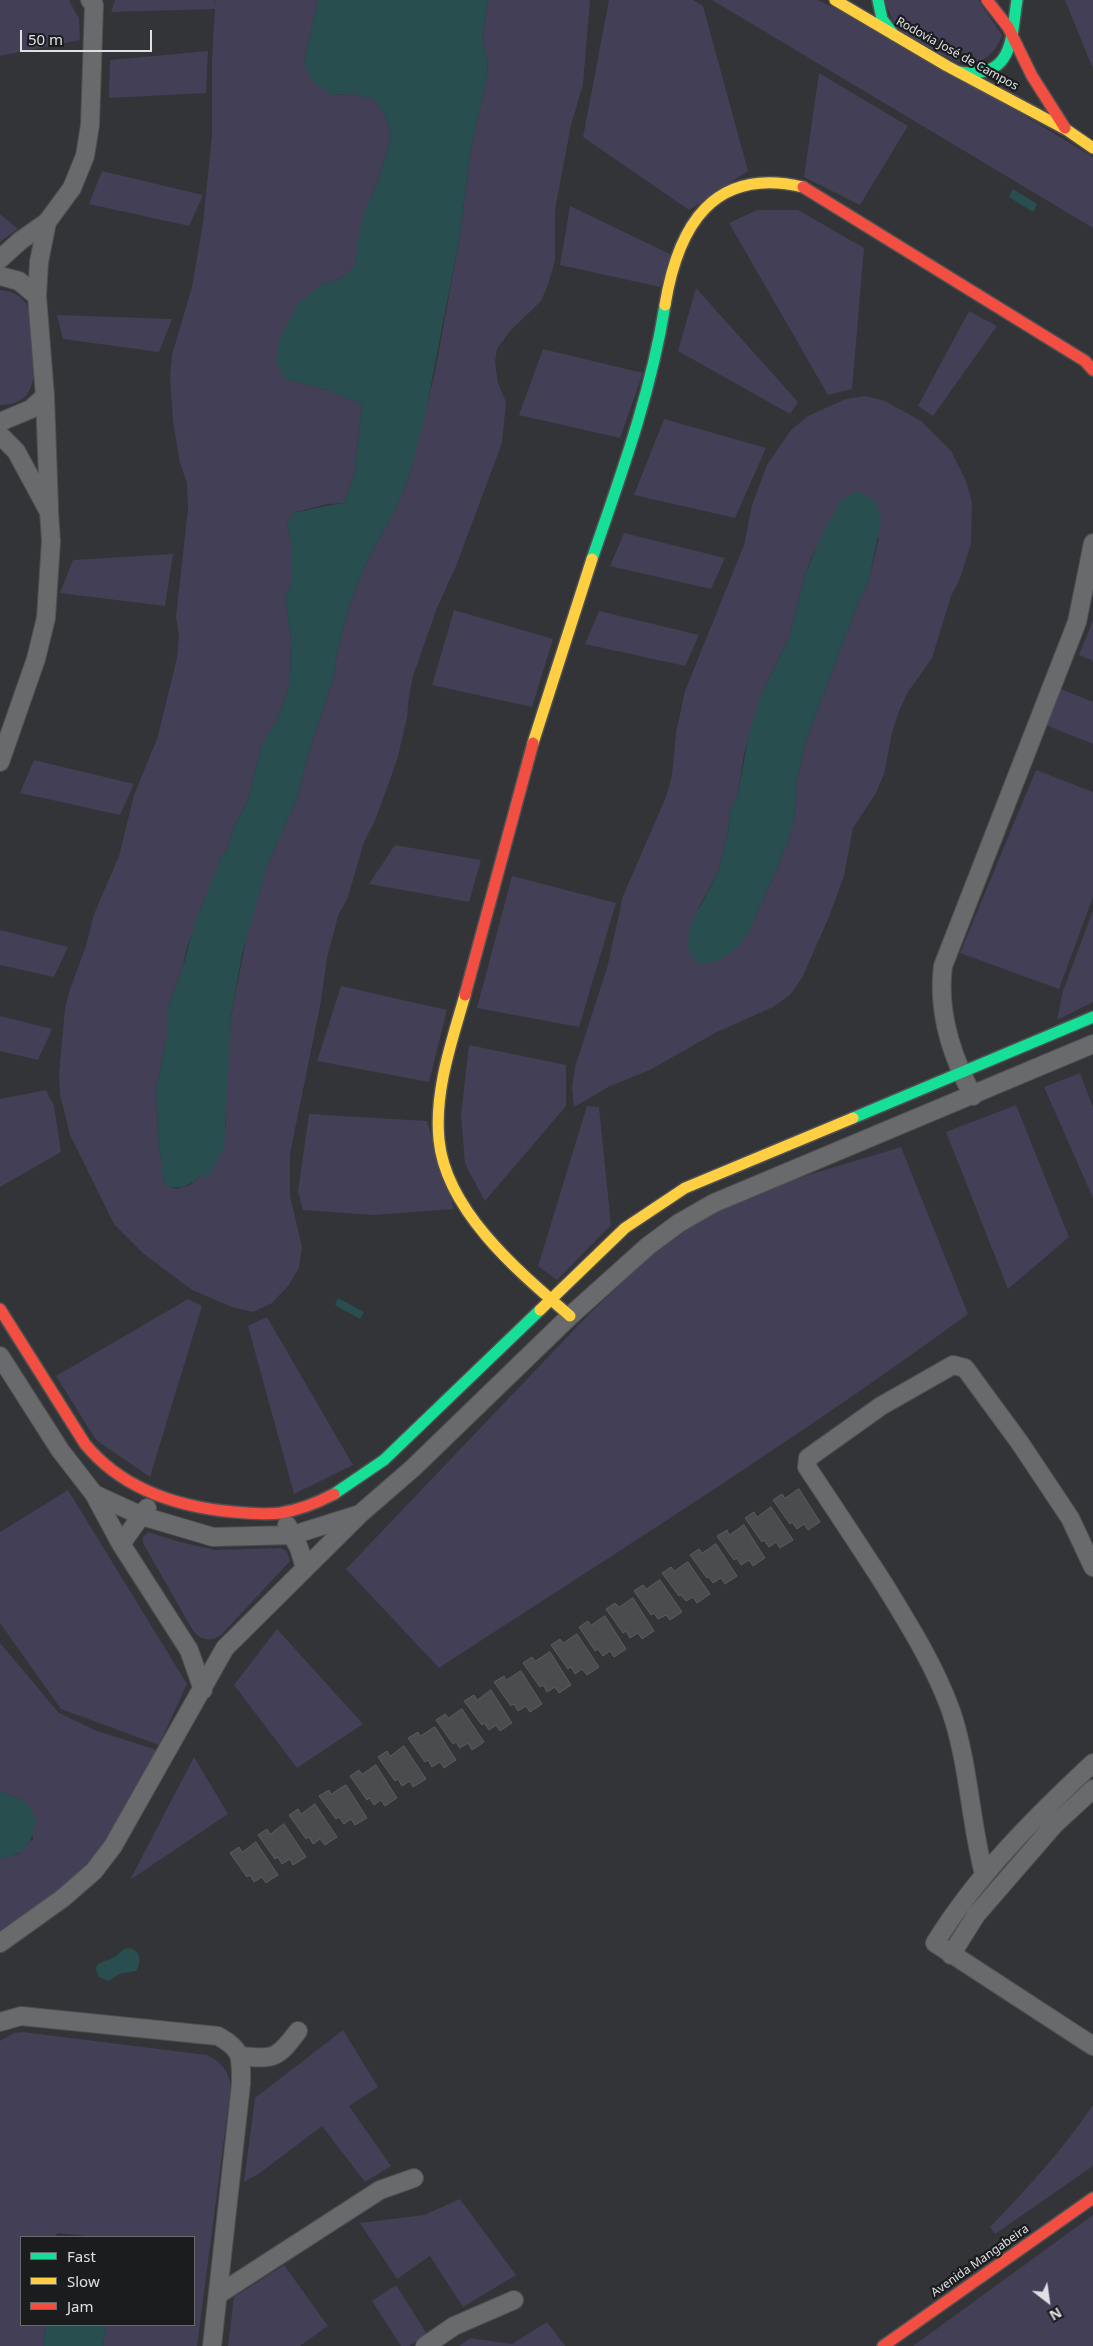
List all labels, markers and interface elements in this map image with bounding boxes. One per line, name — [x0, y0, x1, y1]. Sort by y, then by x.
street label: Rodovia José de Campos — [893, 14, 1021, 94]
scale bar — [22, 20, 155, 52]
text: 50 m — [28, 29, 63, 49]
street label: Avenida Mangabeira — [928, 2222, 1032, 2300]
legend — [20, 2236, 195, 2326]
text: Fast — [67, 2246, 96, 2266]
text: Slow — [67, 2271, 100, 2291]
north arrow — [1023, 2276, 1073, 2326]
text: Jam — [67, 2296, 94, 2316]
text: N — [1046, 2303, 1065, 2325]

